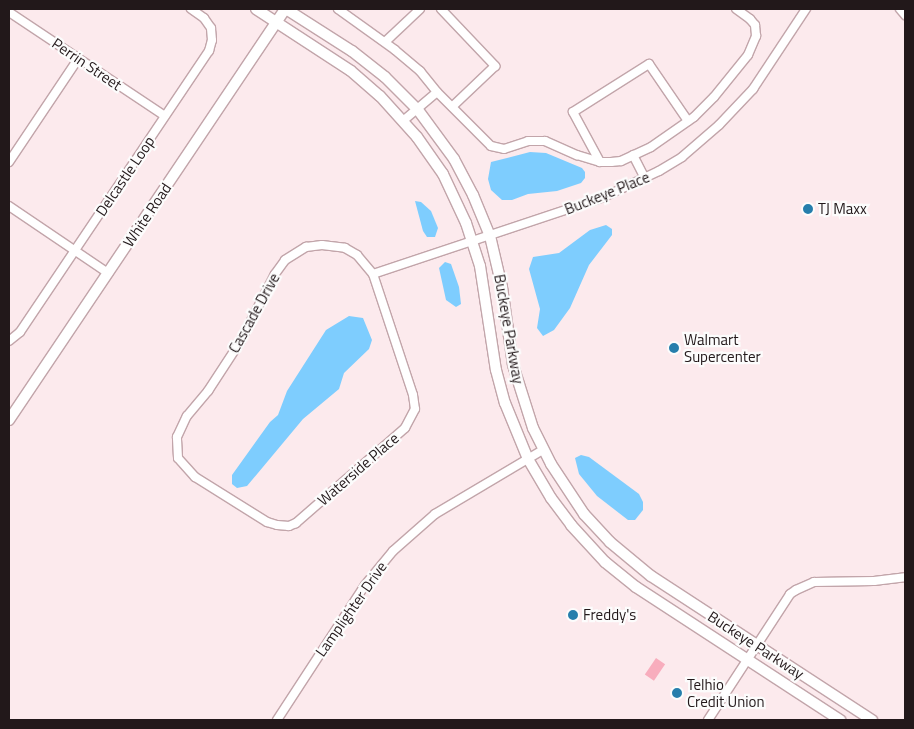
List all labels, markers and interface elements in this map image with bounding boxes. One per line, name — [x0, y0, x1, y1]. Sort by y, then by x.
street label: Perrin Street — [49, 34, 125, 94]
street label: Delcastle Loop — [92, 133, 158, 219]
street label: Buckeye Place — [562, 168, 652, 218]
street label: White Road — [119, 180, 175, 250]
place label: TJ Maxx — [818, 200, 867, 218]
marker: TJ Maxx — [802, 203, 814, 215]
street label: Cascade Drive — [225, 270, 283, 356]
street label: Buckeye Parkway — [491, 273, 527, 385]
place label: Walmart Supercenter — [684, 330, 761, 365]
marker: Walmart Supercenter — [668, 342, 680, 354]
street label: Waterside Place — [314, 429, 402, 509]
street label: Lamplighter Drive — [312, 558, 390, 660]
place label: Freddy's — [583, 606, 636, 624]
street label: Buckeye Parkway — [705, 607, 807, 683]
marker: Freddy's — [567, 609, 579, 621]
place label: Telhio Credit Union — [687, 675, 764, 710]
marker: Telhio Credit Union — [671, 687, 683, 699]

